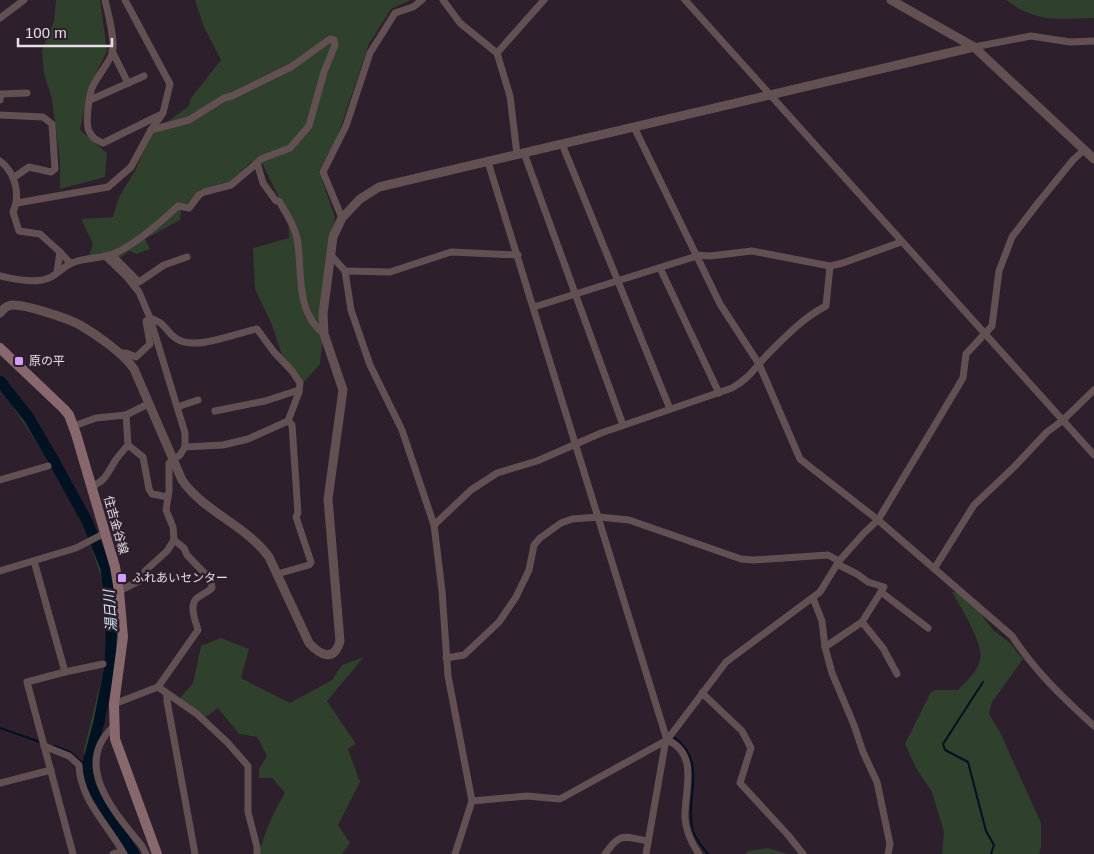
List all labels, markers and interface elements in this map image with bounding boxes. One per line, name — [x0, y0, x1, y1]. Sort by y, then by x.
scale bar — [18, 15, 111, 47]
text: 100 m — [25, 24, 67, 41]
place label: 原の平 — [29, 354, 65, 368]
marker: 原の平 — [13, 355, 25, 367]
street label: 住吉金谷線 — [101, 494, 131, 556]
place label: ふれあいセンター — [132, 571, 228, 585]
marker: ふれあいセンター — [116, 572, 128, 584]
water label: 湯日川 — [100, 587, 119, 633]

